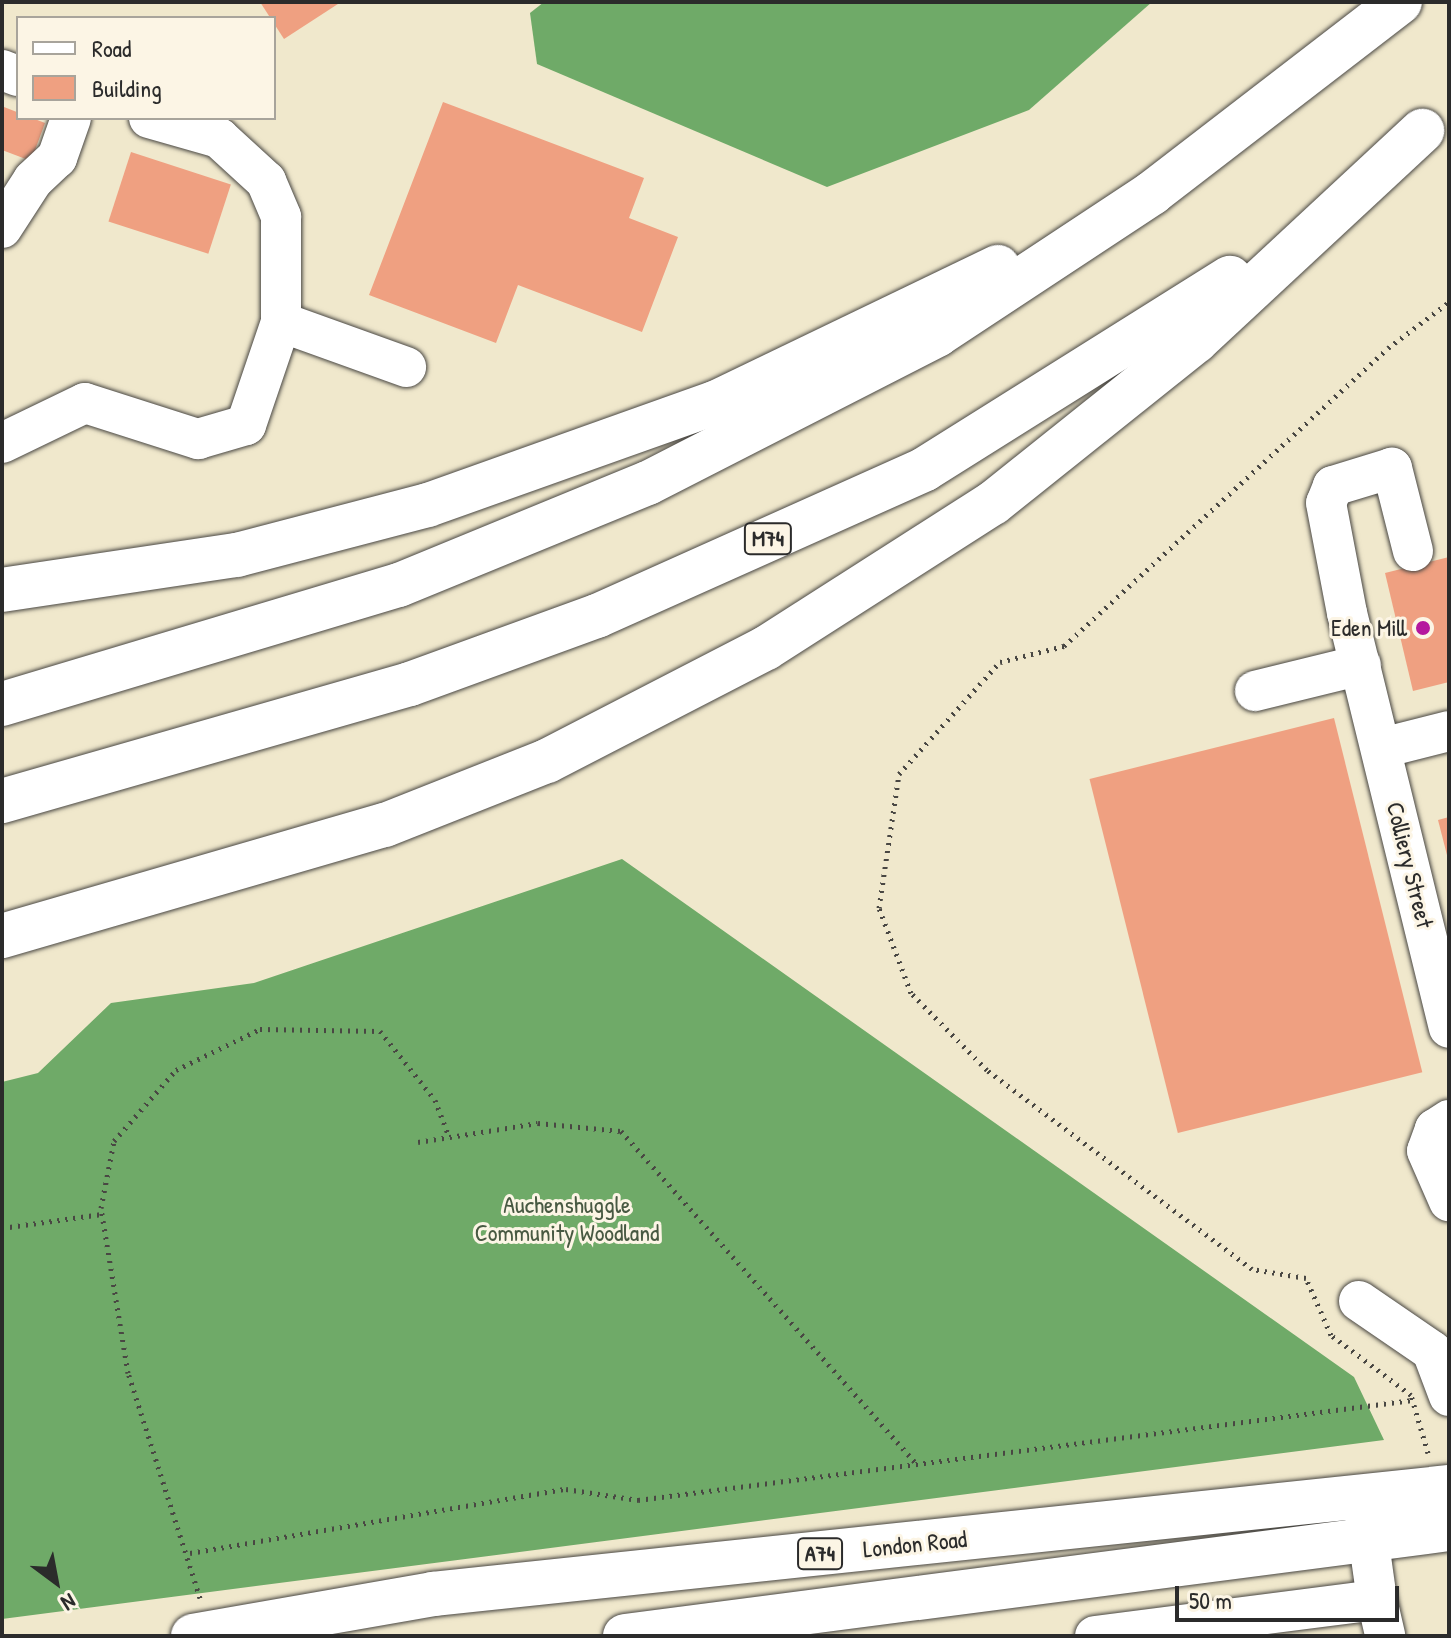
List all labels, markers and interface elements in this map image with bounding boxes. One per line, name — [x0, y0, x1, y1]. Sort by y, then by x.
legend — [16, 16, 276, 120]
text: Road — [92, 32, 131, 64]
text: Building — [92, 72, 162, 104]
road number: M74 — [742, 521, 794, 557]
place label: Eden Mill — [1331, 614, 1407, 642]
marker: Eden Mill — [1414, 619, 1432, 637]
street label: Colliery Street — [1380, 799, 1440, 931]
park label: Auchenshuggle Community Woodland — [475, 1191, 659, 1247]
street label: London Road — [862, 1524, 968, 1564]
road number: A74 — [796, 1536, 844, 1572]
north arrow — [16, 1542, 96, 1622]
scale bar — [1179, 1570, 1403, 1620]
text: 50 m — [1189, 1584, 1232, 1616]
text: N — [56, 1587, 82, 1618]

